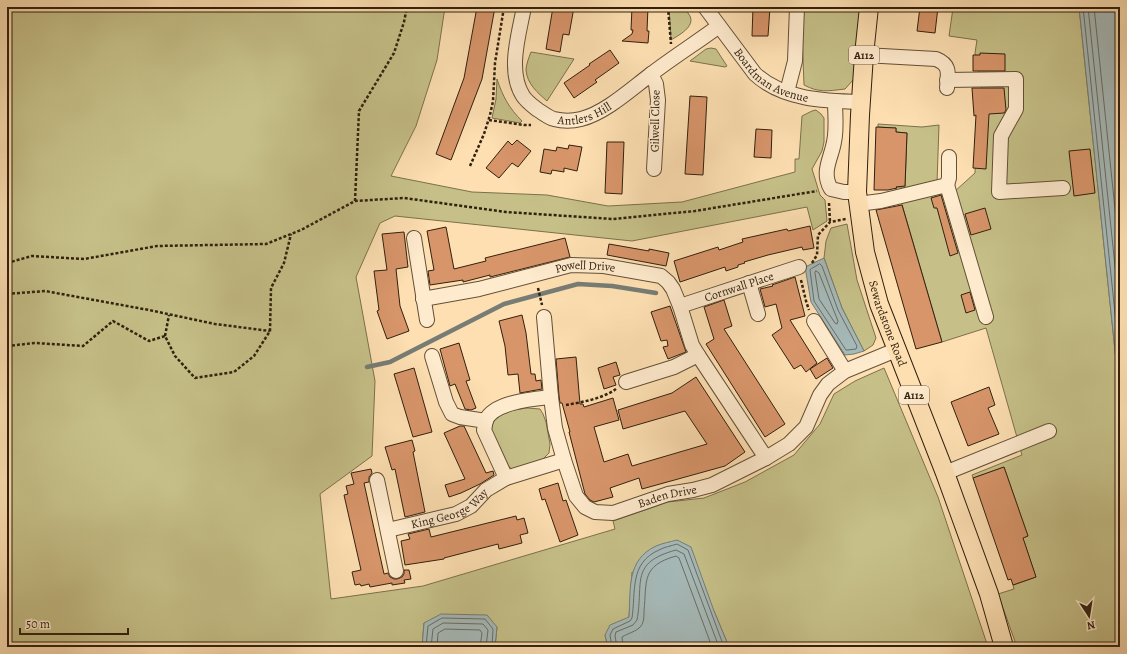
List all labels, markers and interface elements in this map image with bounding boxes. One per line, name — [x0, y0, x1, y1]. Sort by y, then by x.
street label: Boardman Avenue — [730, 45, 810, 106]
road number: A112 — [849, 46, 879, 64]
street label: Gilwell Close — [646, 90, 664, 152]
street label: Antlers Hill — [556, 98, 615, 129]
street label: Powell Drive — [553, 256, 617, 277]
street label: Cornwall Place — [702, 268, 776, 305]
street label: Sewardstone Road — [865, 279, 911, 369]
road number: A112 — [899, 386, 929, 404]
street label: Baden Drive — [635, 481, 699, 512]
street label: King George Way — [409, 484, 492, 532]
north arrow — [1069, 596, 1109, 636]
scale bar — [20, 610, 128, 636]
text: 50 m — [26, 616, 50, 632]
text: N — [1085, 617, 1096, 633]

